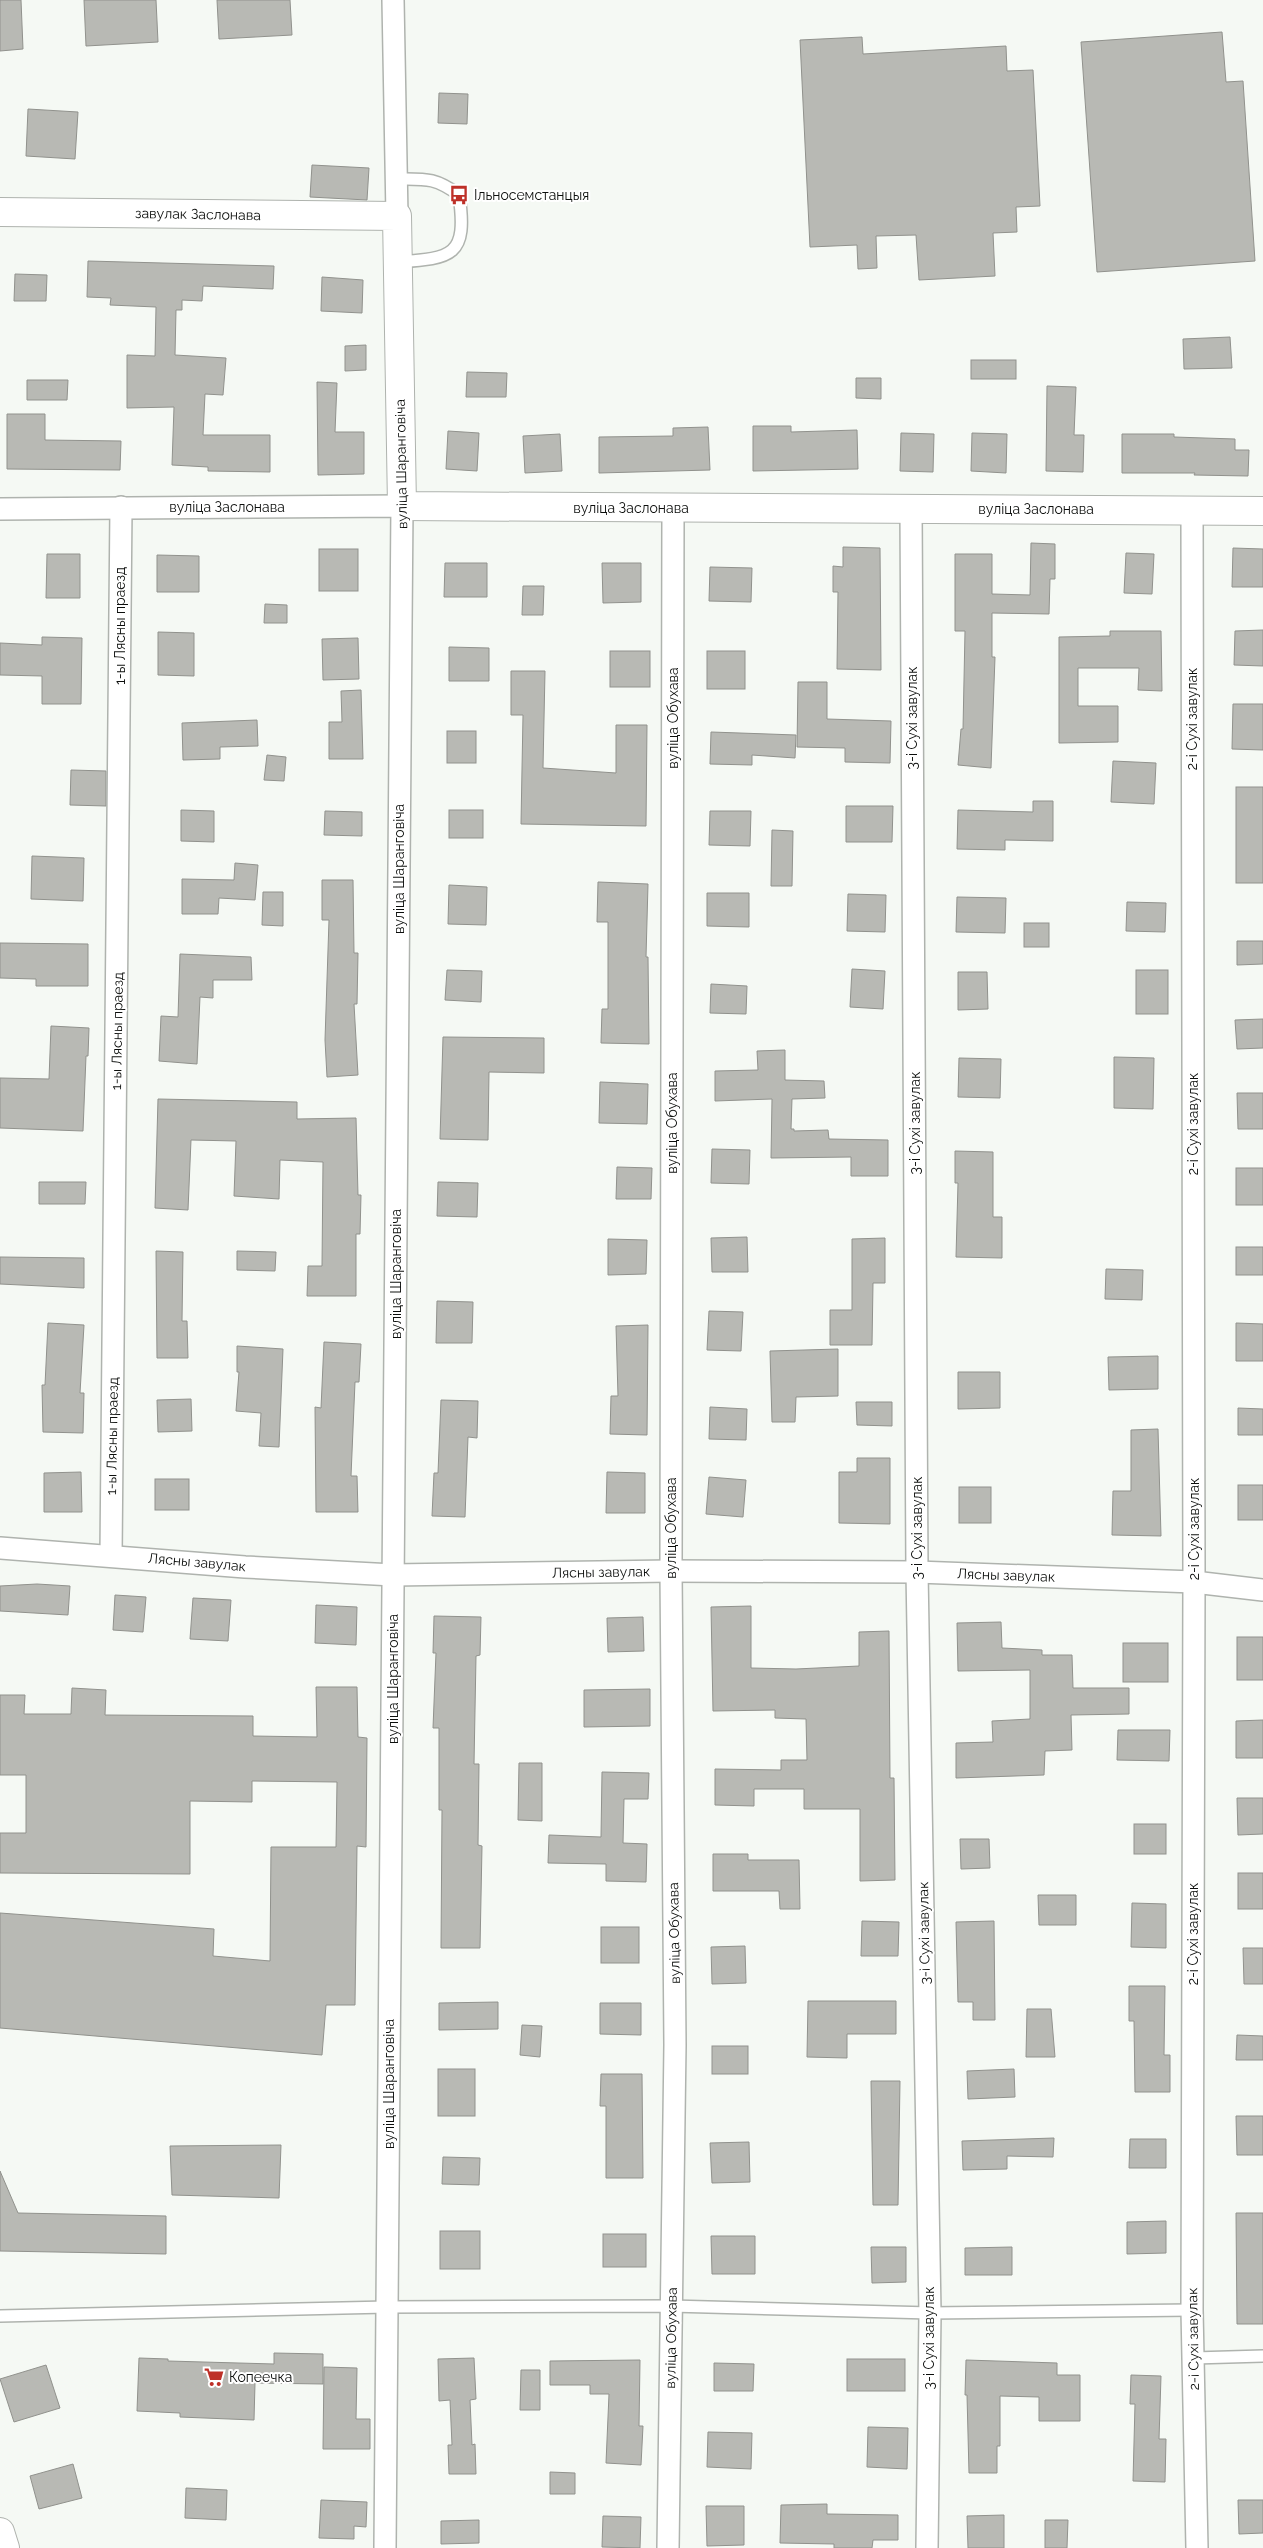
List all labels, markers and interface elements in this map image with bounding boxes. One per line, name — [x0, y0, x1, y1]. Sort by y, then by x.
bus stop icon: Ільносемстанцыя — [448, 184, 470, 206]
place label: Ільносемстанцыя — [474, 187, 589, 203]
street label: завулак Заслонава — [135, 205, 261, 223]
street label: вуліца Шаранговіча — [392, 399, 410, 529]
street label: вуліца Заслонава — [169, 499, 285, 515]
street label: вуліца Заслонава — [573, 500, 689, 516]
street label: вуліца Заслонава — [978, 501, 1094, 517]
street label: 1-ы Лясны праезд — [112, 567, 128, 685]
street label: вуліца Обухава — [665, 667, 681, 769]
street label: 3-і Сухі завулак — [904, 667, 920, 769]
street label: 2-і Сухі завулак — [1184, 668, 1200, 770]
street label: вуліца Шаранговіча — [391, 804, 407, 934]
street label: 1-ы Лясны праезд — [108, 972, 126, 1090]
street label: вуліца Обухава — [664, 1072, 680, 1174]
street label: 3-і Сухі завулак — [907, 1072, 923, 1174]
street label: 2-і Сухі завулак — [1185, 1073, 1201, 1175]
street label: вуліца Шаранговіча — [388, 1209, 404, 1339]
street label: 1-ы Лясны праезд — [103, 1377, 121, 1495]
street label: вуліца Обухава — [663, 1477, 679, 1579]
street label: 3-і Сухі завулак — [909, 1477, 925, 1579]
street label: 2-і Сухі завулак — [1186, 1478, 1202, 1580]
street label: Лясны завулак — [147, 1550, 247, 1574]
street label: Лясны завулак — [552, 1563, 650, 1581]
street label: Лясны завулак — [957, 1565, 1055, 1585]
street label: вуліца Шаранговіча — [385, 1614, 401, 1744]
street label: 3-і Сухі завулак — [915, 1881, 933, 1985]
street label: вуліца Обухава — [665, 1882, 683, 1984]
street label: 2-і Сухі завулак — [1185, 1883, 1201, 1985]
street label: вуліца Шаранговіча — [381, 2019, 397, 2149]
street label: вуліца Обухава — [662, 2287, 680, 2389]
street label: 3-і Сухі завулак — [921, 2287, 937, 2389]
street label: 2-і Сухі завулак — [1184, 2288, 1202, 2390]
supermarket icon: Копеечка — [203, 2366, 225, 2388]
place label: Копеечка — [229, 2369, 292, 2385]

